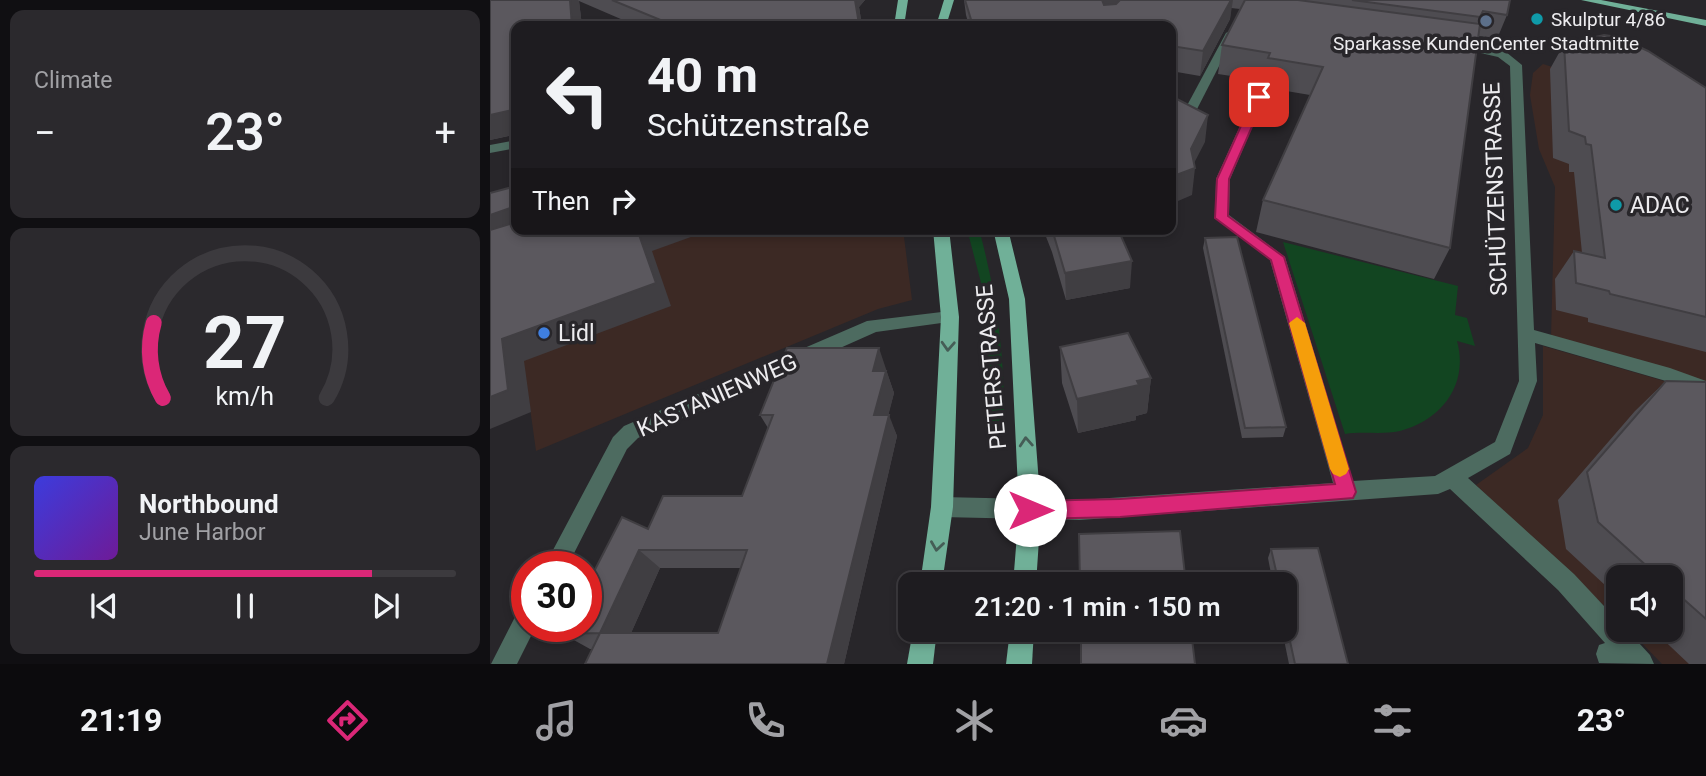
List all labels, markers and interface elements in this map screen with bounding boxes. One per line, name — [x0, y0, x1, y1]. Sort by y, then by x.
place label: Skulptur 4/86 — [1551, 8, 1665, 31]
marker: Skulptur 4/86 — [1529, 11, 1545, 27]
marker: Sparkasse KundenCenter Stadtmitte — [1478, 13, 1494, 29]
place label: Sparkasse KundenCenter Stadtmitte — [1333, 32, 1639, 55]
text: 40 m — [647, 47, 758, 104]
icon: left — [532, 49, 623, 140]
text: Climate — [34, 67, 113, 94]
pin — [1229, 67, 1289, 127]
icon: arrive — [1240, 78, 1278, 116]
street label: SCHÜTZENSTRASSE — [1477, 82, 1513, 296]
text: 23° — [205, 102, 285, 163]
text: Schützenstraße — [647, 106, 869, 144]
text: − — [34, 111, 56, 155]
text: + — [434, 111, 456, 155]
icon: right — [604, 182, 642, 220]
text: Then — [532, 186, 590, 216]
place label: ADAC — [1630, 192, 1690, 219]
marker: ADAC — [1608, 197, 1624, 213]
street label: PETERSTRASSE — [971, 283, 1012, 451]
text: 27 — [203, 300, 287, 386]
place label: Lidl — [558, 320, 595, 347]
marker: Lidl — [536, 325, 552, 341]
one-way arrow — [941, 341, 956, 352]
street label: KASTANIENWEG — [633, 348, 801, 443]
text: km/h — [216, 382, 274, 411]
one-way arrow — [1019, 436, 1034, 447]
position arrow — [993, 473, 1067, 547]
text: Northbound — [139, 489, 279, 519]
text: June Harbor — [139, 519, 266, 546]
one-way arrow — [929, 540, 944, 552]
speed limit sign: 30 — [511, 551, 602, 642]
map controls — [1606, 565, 1683, 642]
button: sound — [1606, 565, 1683, 642]
icon: previous — [85, 587, 123, 625]
icon: pause — [226, 587, 264, 625]
icon: next — [367, 587, 405, 625]
text: 21:20 · 1 min · 150 m — [974, 592, 1221, 622]
icon: directions — [323, 696, 372, 745]
icon: music — [532, 696, 581, 745]
icon: phone — [741, 696, 790, 745]
icon: climate — [950, 696, 999, 745]
icon: car — [1159, 696, 1208, 745]
icon: filters — [1368, 696, 1417, 745]
text: 21:19 — [80, 701, 162, 739]
text: 23° — [1577, 701, 1626, 739]

